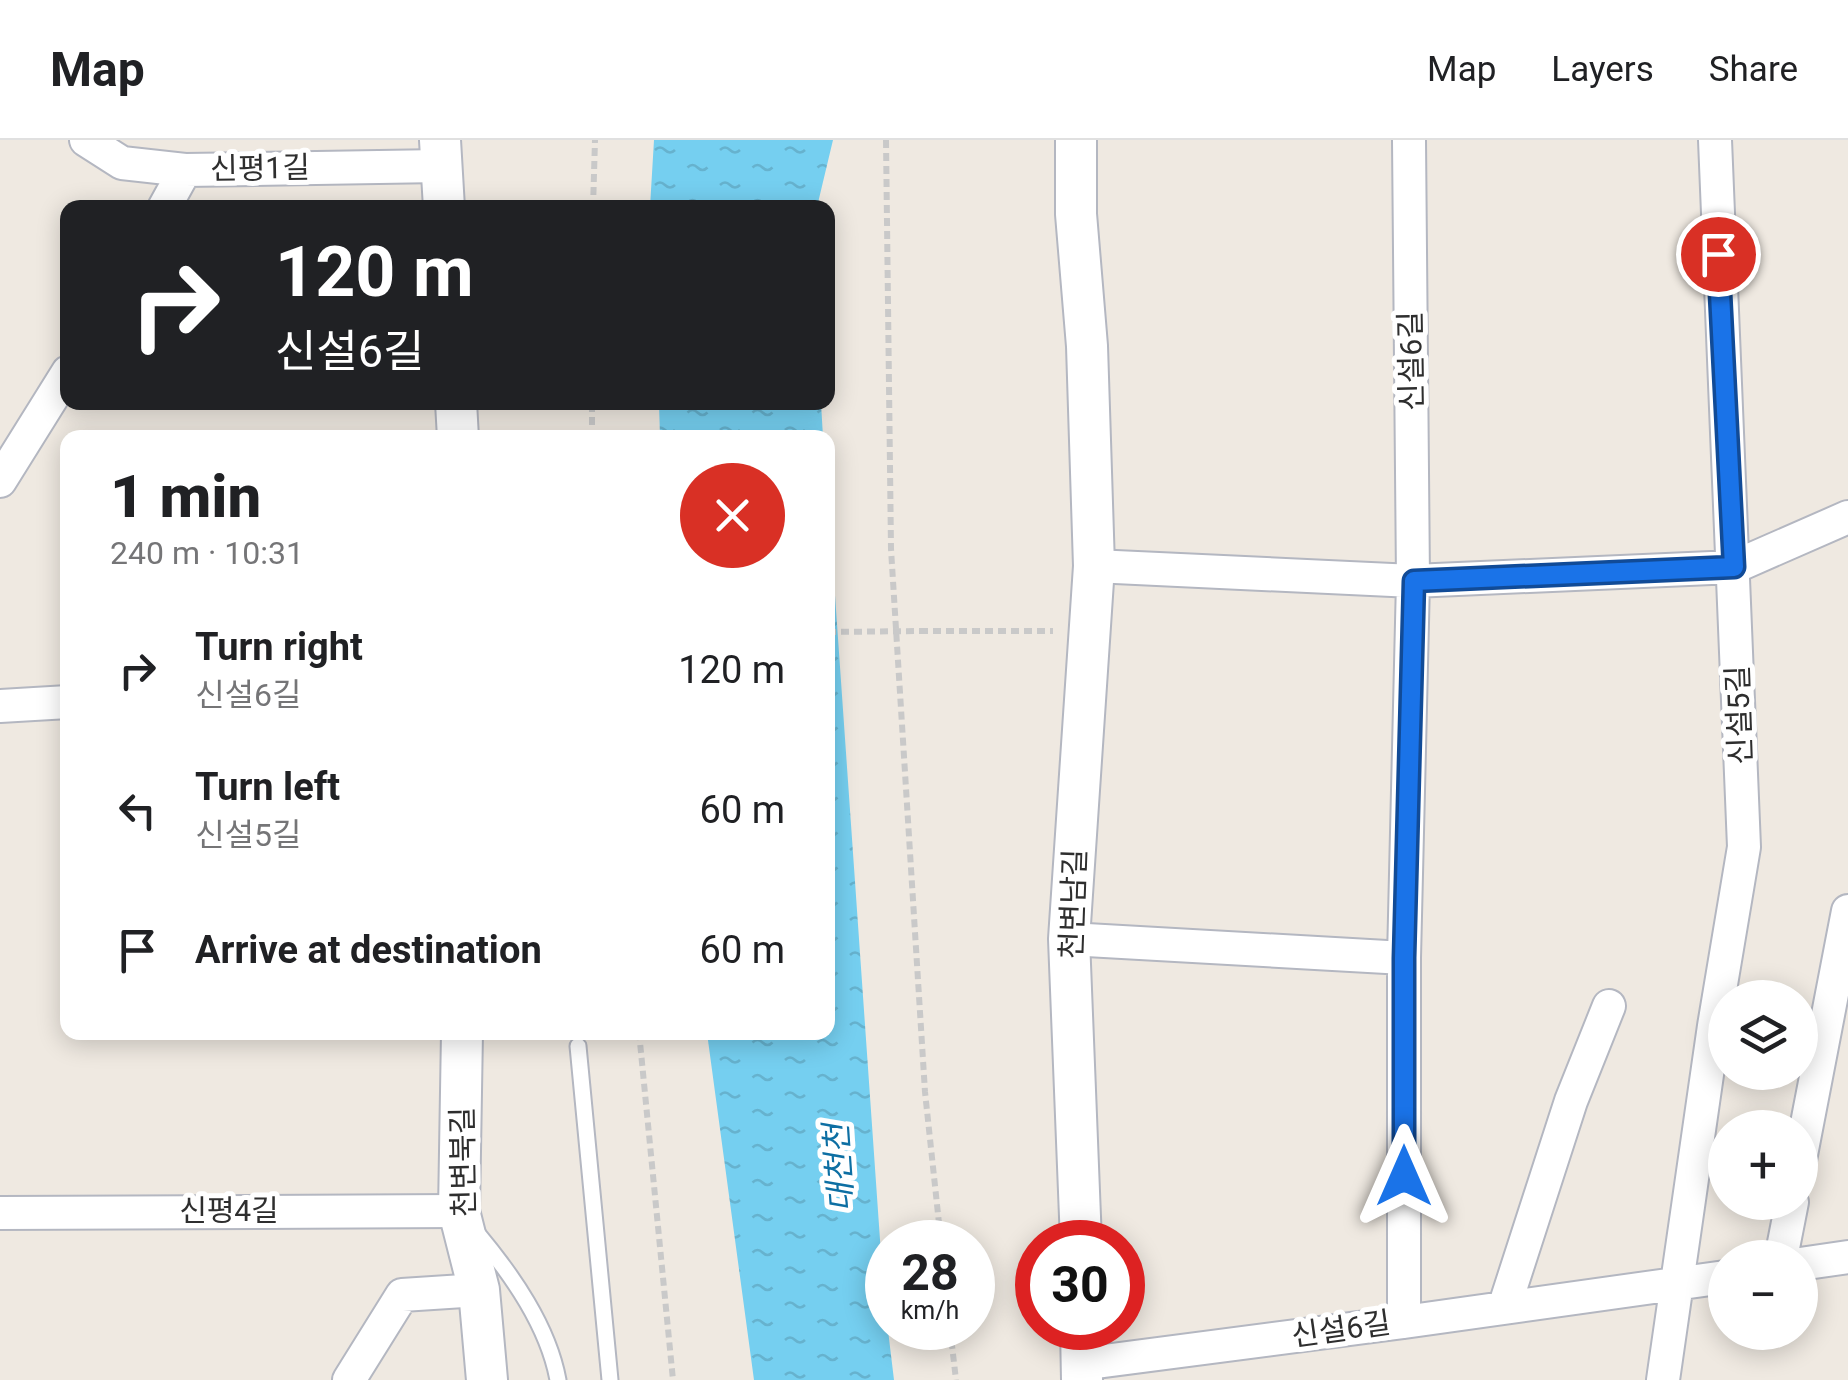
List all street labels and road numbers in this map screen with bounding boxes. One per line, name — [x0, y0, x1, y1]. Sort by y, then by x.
street label: 신평1길 — [210, 150, 310, 186]
street label: 신설6길 — [1393, 311, 1429, 411]
street label: 신설5길 — [1720, 665, 1758, 765]
street label: 천변남길 — [1054, 848, 1092, 960]
street label: 천변북길 — [445, 1106, 481, 1218]
street label: 신평4길 — [179, 1193, 279, 1228]
street label: 신설6길 — [1289, 1305, 1393, 1353]

